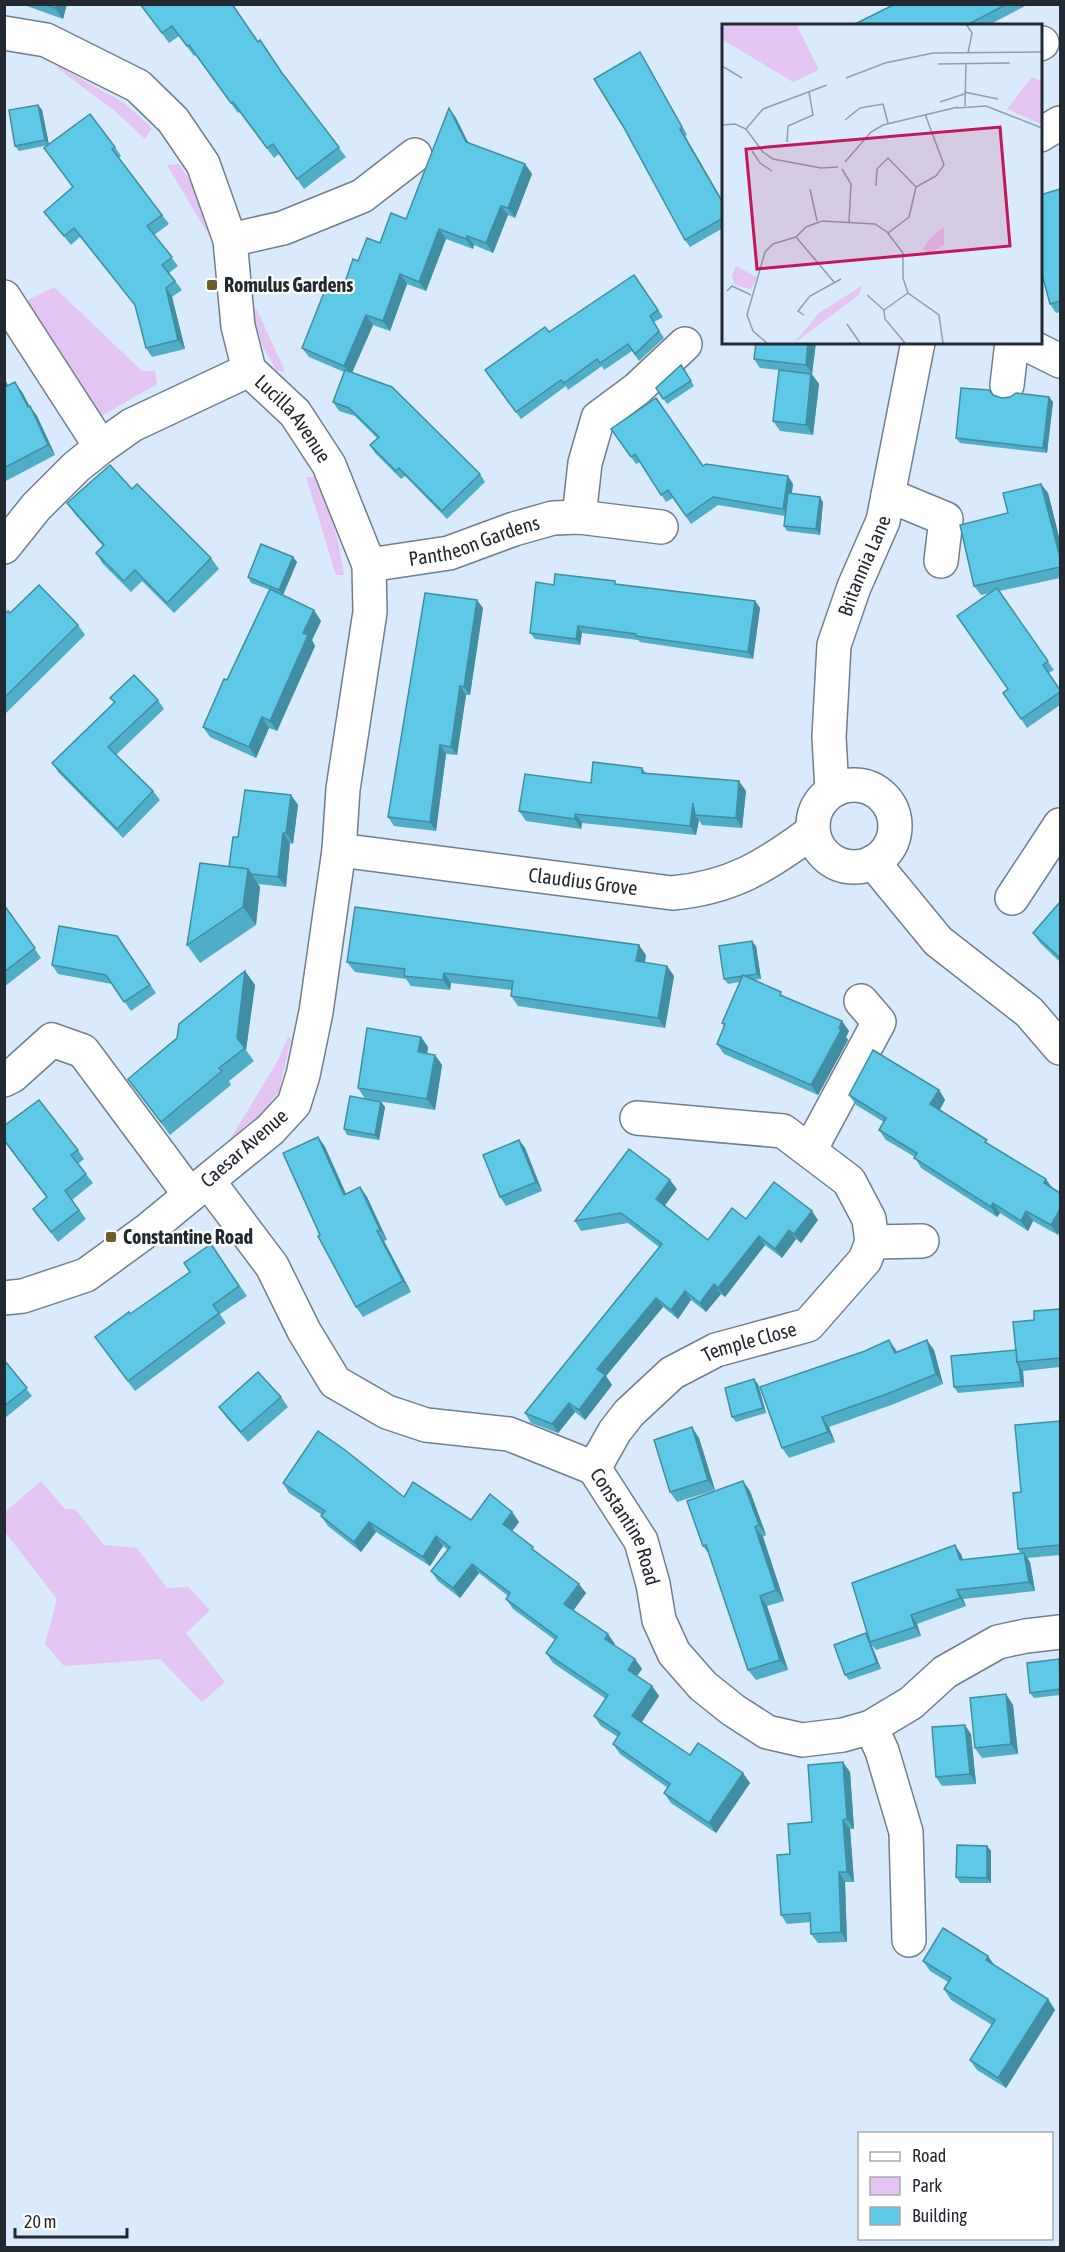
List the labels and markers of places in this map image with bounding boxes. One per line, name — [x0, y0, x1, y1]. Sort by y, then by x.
place label: Romulus Gardens — [224, 273, 353, 296]
marker: Romulus Gardens — [205, 278, 219, 292]
place label: Constantine Road — [123, 1225, 253, 1248]
marker: Constantine Road — [104, 1230, 118, 1244]

